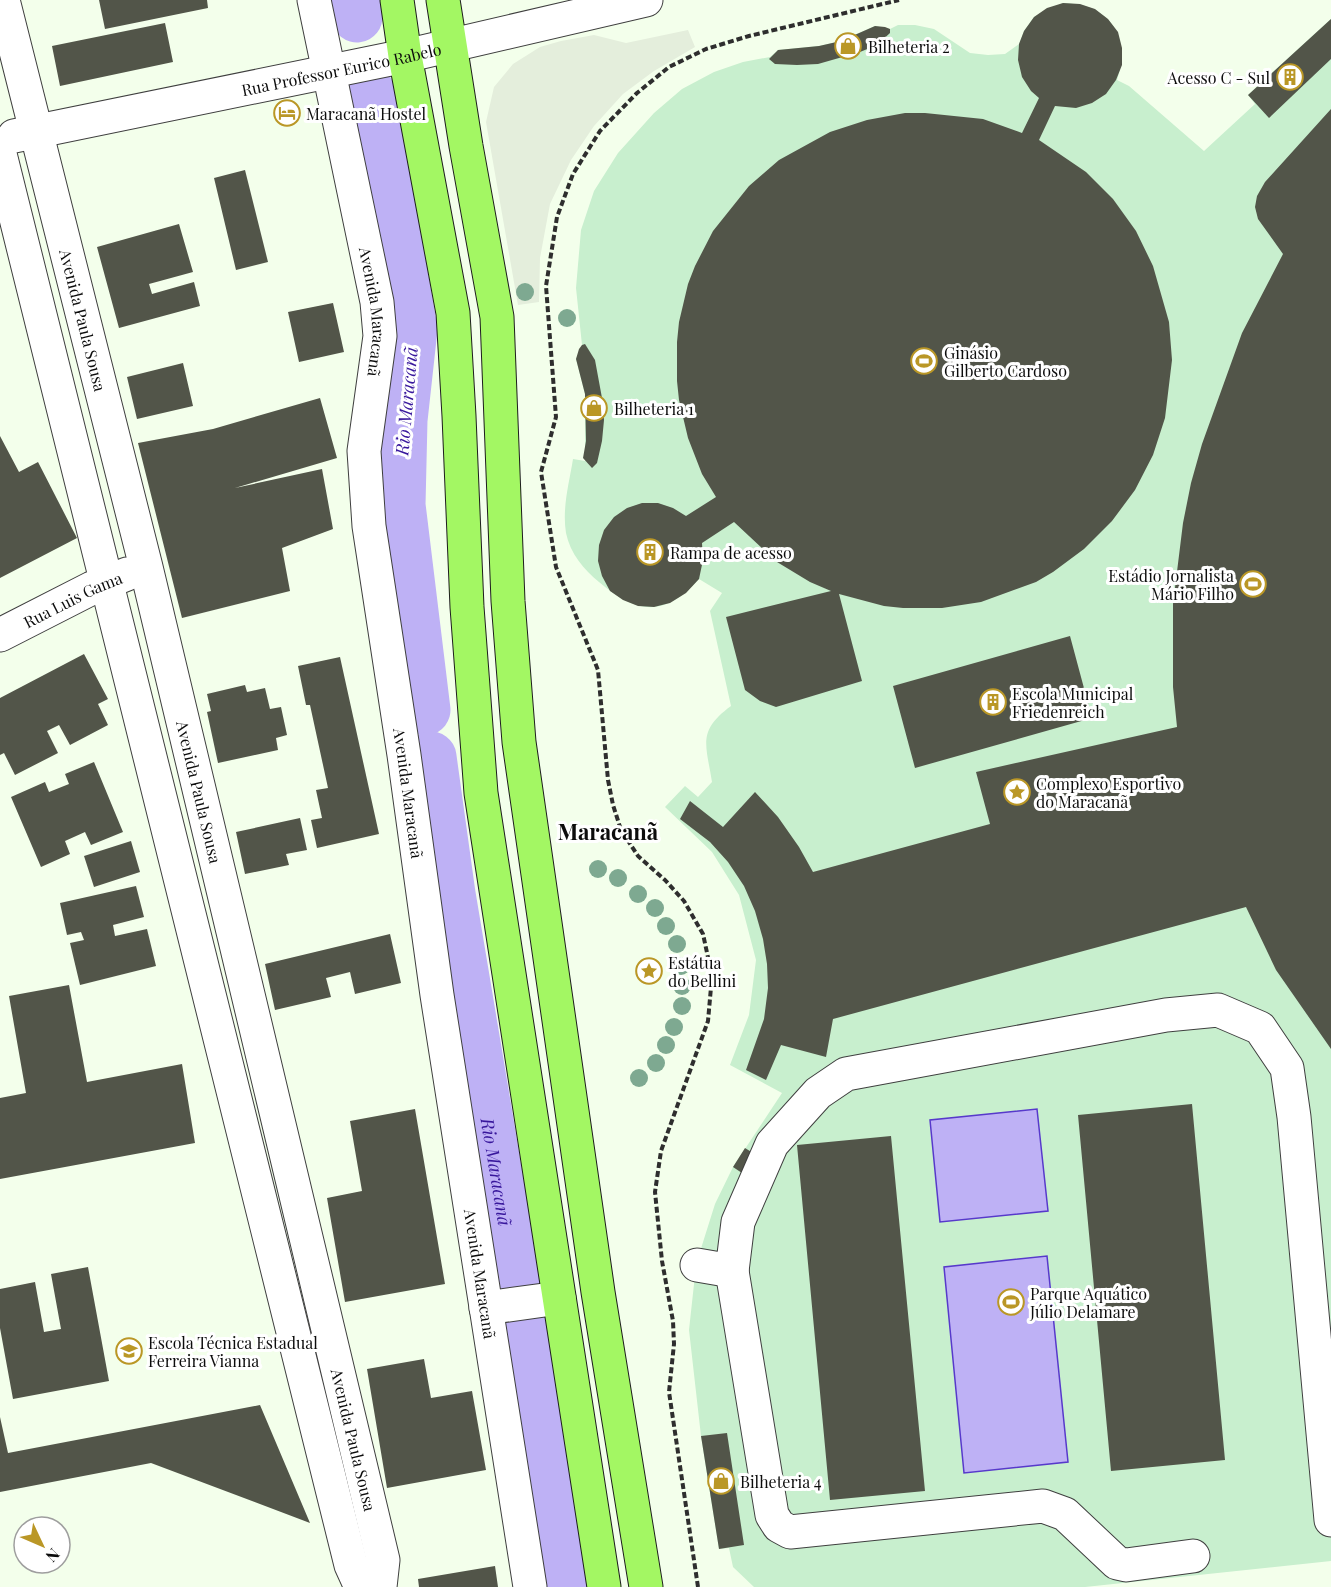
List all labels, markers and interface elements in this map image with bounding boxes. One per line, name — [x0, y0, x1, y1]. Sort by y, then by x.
shop icon: Bilheteria 2 — [833, 31, 863, 61]
place label: Bilheteria 2 — [868, 36, 950, 57]
street label: Rua Professor Eurico Rabelo — [239, 37, 443, 100]
building icon: Acesso C - Sul — [1275, 62, 1305, 92]
place label: Acesso C - Sul — [1167, 67, 1270, 88]
hotel icon: Maracanã Hostel — [272, 98, 302, 128]
place label: Maracanã Hostel — [306, 103, 426, 124]
street label: Avenida Maracanã — [355, 244, 390, 378]
street label: Avenida Paula Sousa — [55, 246, 112, 393]
place label: Ginásio Gilberto Cardoso — [944, 342, 1067, 381]
water label: Rio Maracanã — [389, 345, 423, 457]
sports icon: Ginásio Gilberto Cardoso — [909, 346, 939, 376]
shop icon: Bilheteria 1 — [579, 393, 609, 423]
place label: Bilheteria 1 — [614, 398, 694, 419]
building icon: Rampa de acesso — [635, 537, 665, 567]
place label: Rampa de acesso — [670, 542, 792, 563]
place label: Estádio Jornalista Mário Filho — [1108, 565, 1234, 604]
street label: Rua Luis Gama — [20, 567, 125, 632]
sports icon: Estádio Jornalista Mário Filho — [1238, 569, 1268, 599]
place label: Escola Municipal Friedenreich — [1012, 683, 1134, 722]
building icon: Escola Municipal Friedenreich — [978, 687, 1008, 717]
street label: Avenida Paula Sousa — [172, 718, 227, 865]
street label: Avenida Maracanã — [389, 725, 429, 860]
place label: Complexo Esportivo do Maracanã — [1036, 773, 1181, 812]
place icon: Complexo Esportivo do Maracanã — [1002, 777, 1032, 807]
district label: Maracanã — [558, 816, 659, 846]
place label: Estátua do Bellini — [668, 952, 737, 991]
place icon: Estátua do Bellini — [634, 956, 664, 986]
water label: Rio Maracanã — [475, 1115, 517, 1228]
street label: Avenida Maracanã — [460, 1206, 501, 1340]
place label: Parque Aquático Júlio Delamare — [1029, 1283, 1147, 1322]
sports icon: Parque Aquático Júlio Delamare — [996, 1287, 1026, 1317]
place label: Escola Técnica Estadual Ferreira Vianna — [148, 1332, 318, 1371]
school or university icon: Escola Técnica Estadual Ferreira Vianna — [114, 1336, 144, 1366]
street label: Avenida Paula Sousa — [327, 1365, 381, 1513]
shop icon: Bilheteria 4 — [706, 1466, 736, 1496]
place label: Bilheteria 4 — [740, 1471, 822, 1492]
north arrow — [12, 1515, 72, 1575]
text: N — [41, 1544, 65, 1568]

